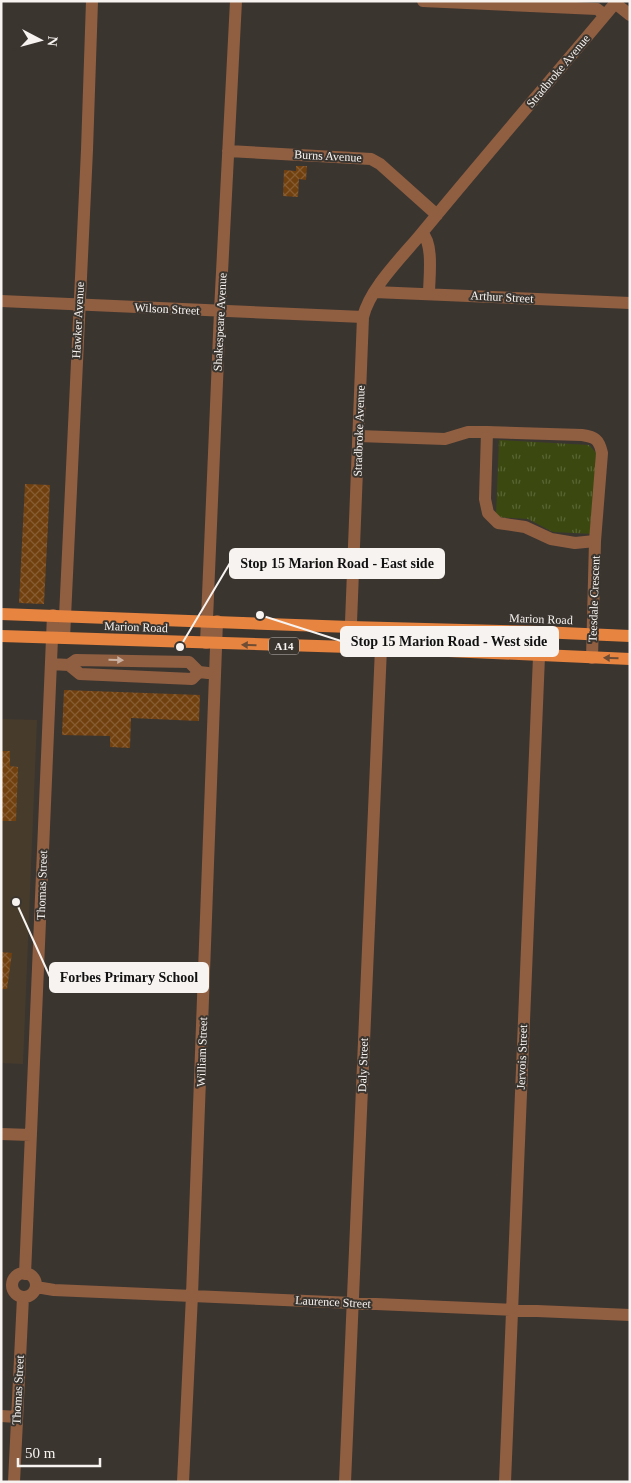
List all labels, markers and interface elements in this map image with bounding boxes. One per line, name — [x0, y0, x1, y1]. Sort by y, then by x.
north arrow — [15, 15, 65, 65]
street label: Stradbroke Avenue — [523, 31, 593, 111]
text: N — [44, 35, 60, 47]
street label: Burns Avenue — [294, 147, 362, 165]
street label: Shakespeare Avenue — [210, 272, 230, 372]
street label: Hawker Avenue — [69, 281, 87, 359]
street label: Arthur Street — [470, 288, 534, 306]
street label: Wilson Street — [134, 300, 201, 318]
street label: Stradbroke Avenue — [350, 385, 368, 477]
callout: Stop 15 Marion Road - East side — [230, 549, 444, 578]
street label: Teesdale Crescent — [585, 555, 603, 643]
text: Stop 15 Marion Road - East side — [240, 556, 434, 571]
street label: Marion Road — [509, 611, 573, 627]
street label: Marion Road — [104, 619, 168, 635]
callout: Stop 15 Marion Road - West side — [341, 627, 558, 656]
text: Stop 15 Marion Road - West side — [351, 634, 547, 649]
road number: A14 — [269, 637, 299, 654]
one-way arrow — [241, 640, 257, 648]
one-way arrow — [603, 654, 619, 662]
one-way arrow — [108, 657, 124, 665]
street label: Thomas Street — [34, 849, 50, 920]
callout: Forbes Primary School — [50, 963, 208, 992]
text: Forbes Primary School — [60, 970, 198, 985]
street label: William Street — [194, 1016, 210, 1087]
street label: Jervois Street — [514, 1024, 530, 1090]
street label: Daly Street — [355, 1037, 371, 1092]
street label: Laurence Street — [295, 1293, 372, 1311]
street label: Thomas Street — [9, 1354, 27, 1425]
scale bar — [18, 1436, 100, 1468]
text: 50 m — [25, 1445, 56, 1461]

